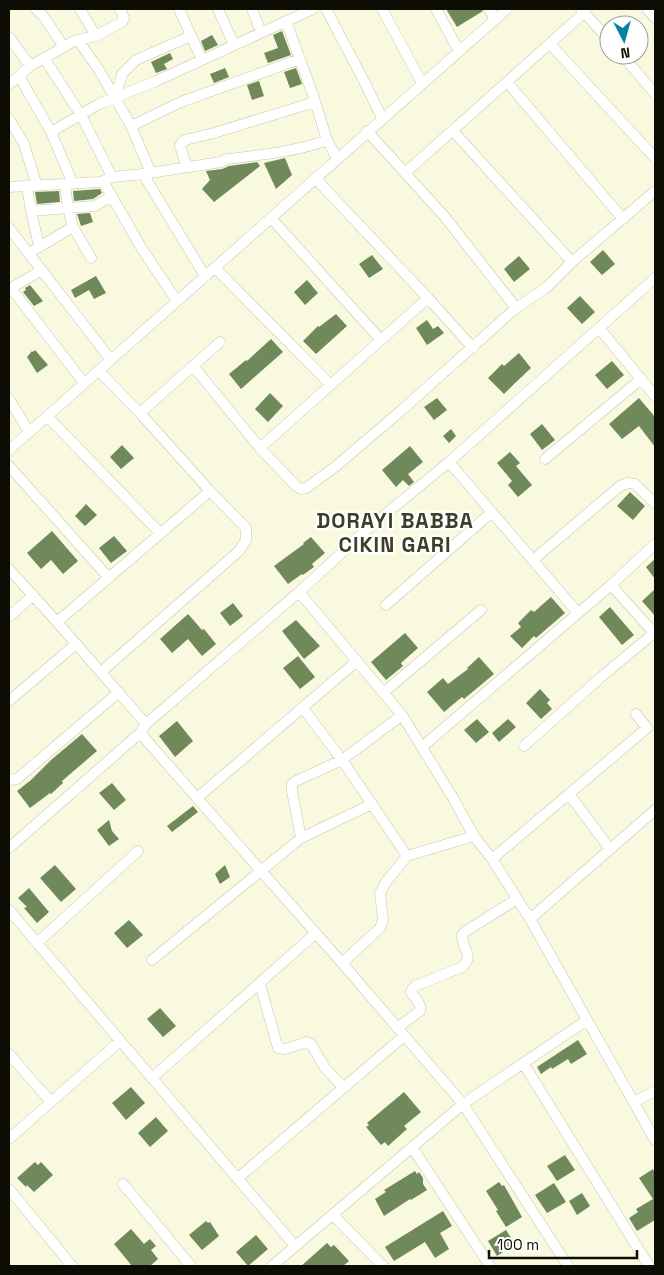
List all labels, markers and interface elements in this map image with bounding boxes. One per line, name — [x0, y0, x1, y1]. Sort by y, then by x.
north arrow — [599, 15, 649, 65]
text: N — [620, 43, 631, 62]
district label: DORAYI BABBA CIKIN GARI — [316, 507, 474, 558]
scale bar — [489, 1228, 636, 1260]
text: 100 m — [497, 1235, 539, 1254]

